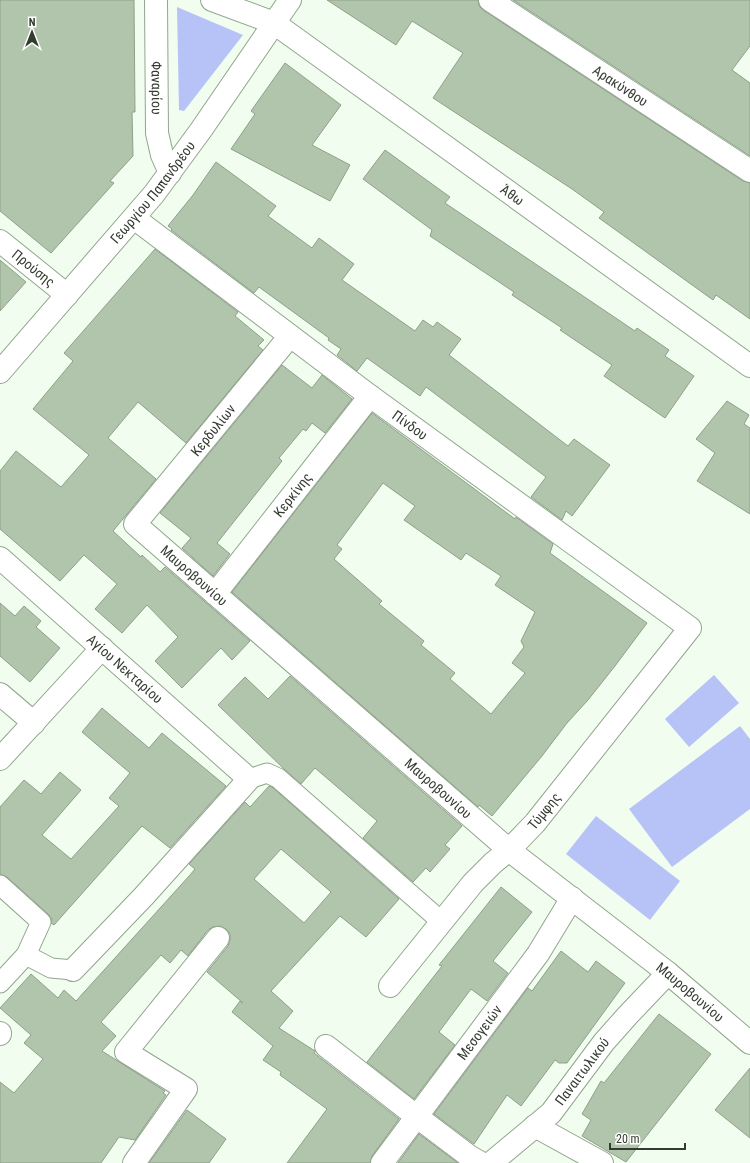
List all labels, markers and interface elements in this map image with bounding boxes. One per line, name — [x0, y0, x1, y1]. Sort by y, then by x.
north arrow — [12, 12, 52, 52]
text: N — [29, 16, 36, 29]
street label: Φαναρίου — [148, 61, 165, 115]
street label: Αρακύνθου — [590, 62, 651, 110]
street label: Γεωργίου Παπανδρέου — [107, 138, 198, 247]
street label: Άθω — [498, 181, 527, 209]
street label: Προύσης — [9, 246, 58, 290]
street label: Κερδυλίων — [187, 401, 239, 459]
street label: Πίνδου — [389, 407, 431, 443]
street label: Κερκίνης — [270, 469, 315, 520]
street label: Μαυροβουνίου — [157, 542, 231, 609]
street label: Αγίου Νεκταρίου — [84, 631, 166, 707]
street label: Μαυροβουνίου — [402, 755, 475, 822]
street label: Τύμφης — [524, 789, 564, 833]
street label: Μαυροβουνίου — [653, 959, 727, 1025]
street label: Μεσογειών — [454, 1002, 505, 1063]
street label: Παναιτωλικού — [552, 1034, 612, 1108]
scale bar — [610, 1125, 685, 1151]
text: 20 m — [616, 1132, 640, 1146]

